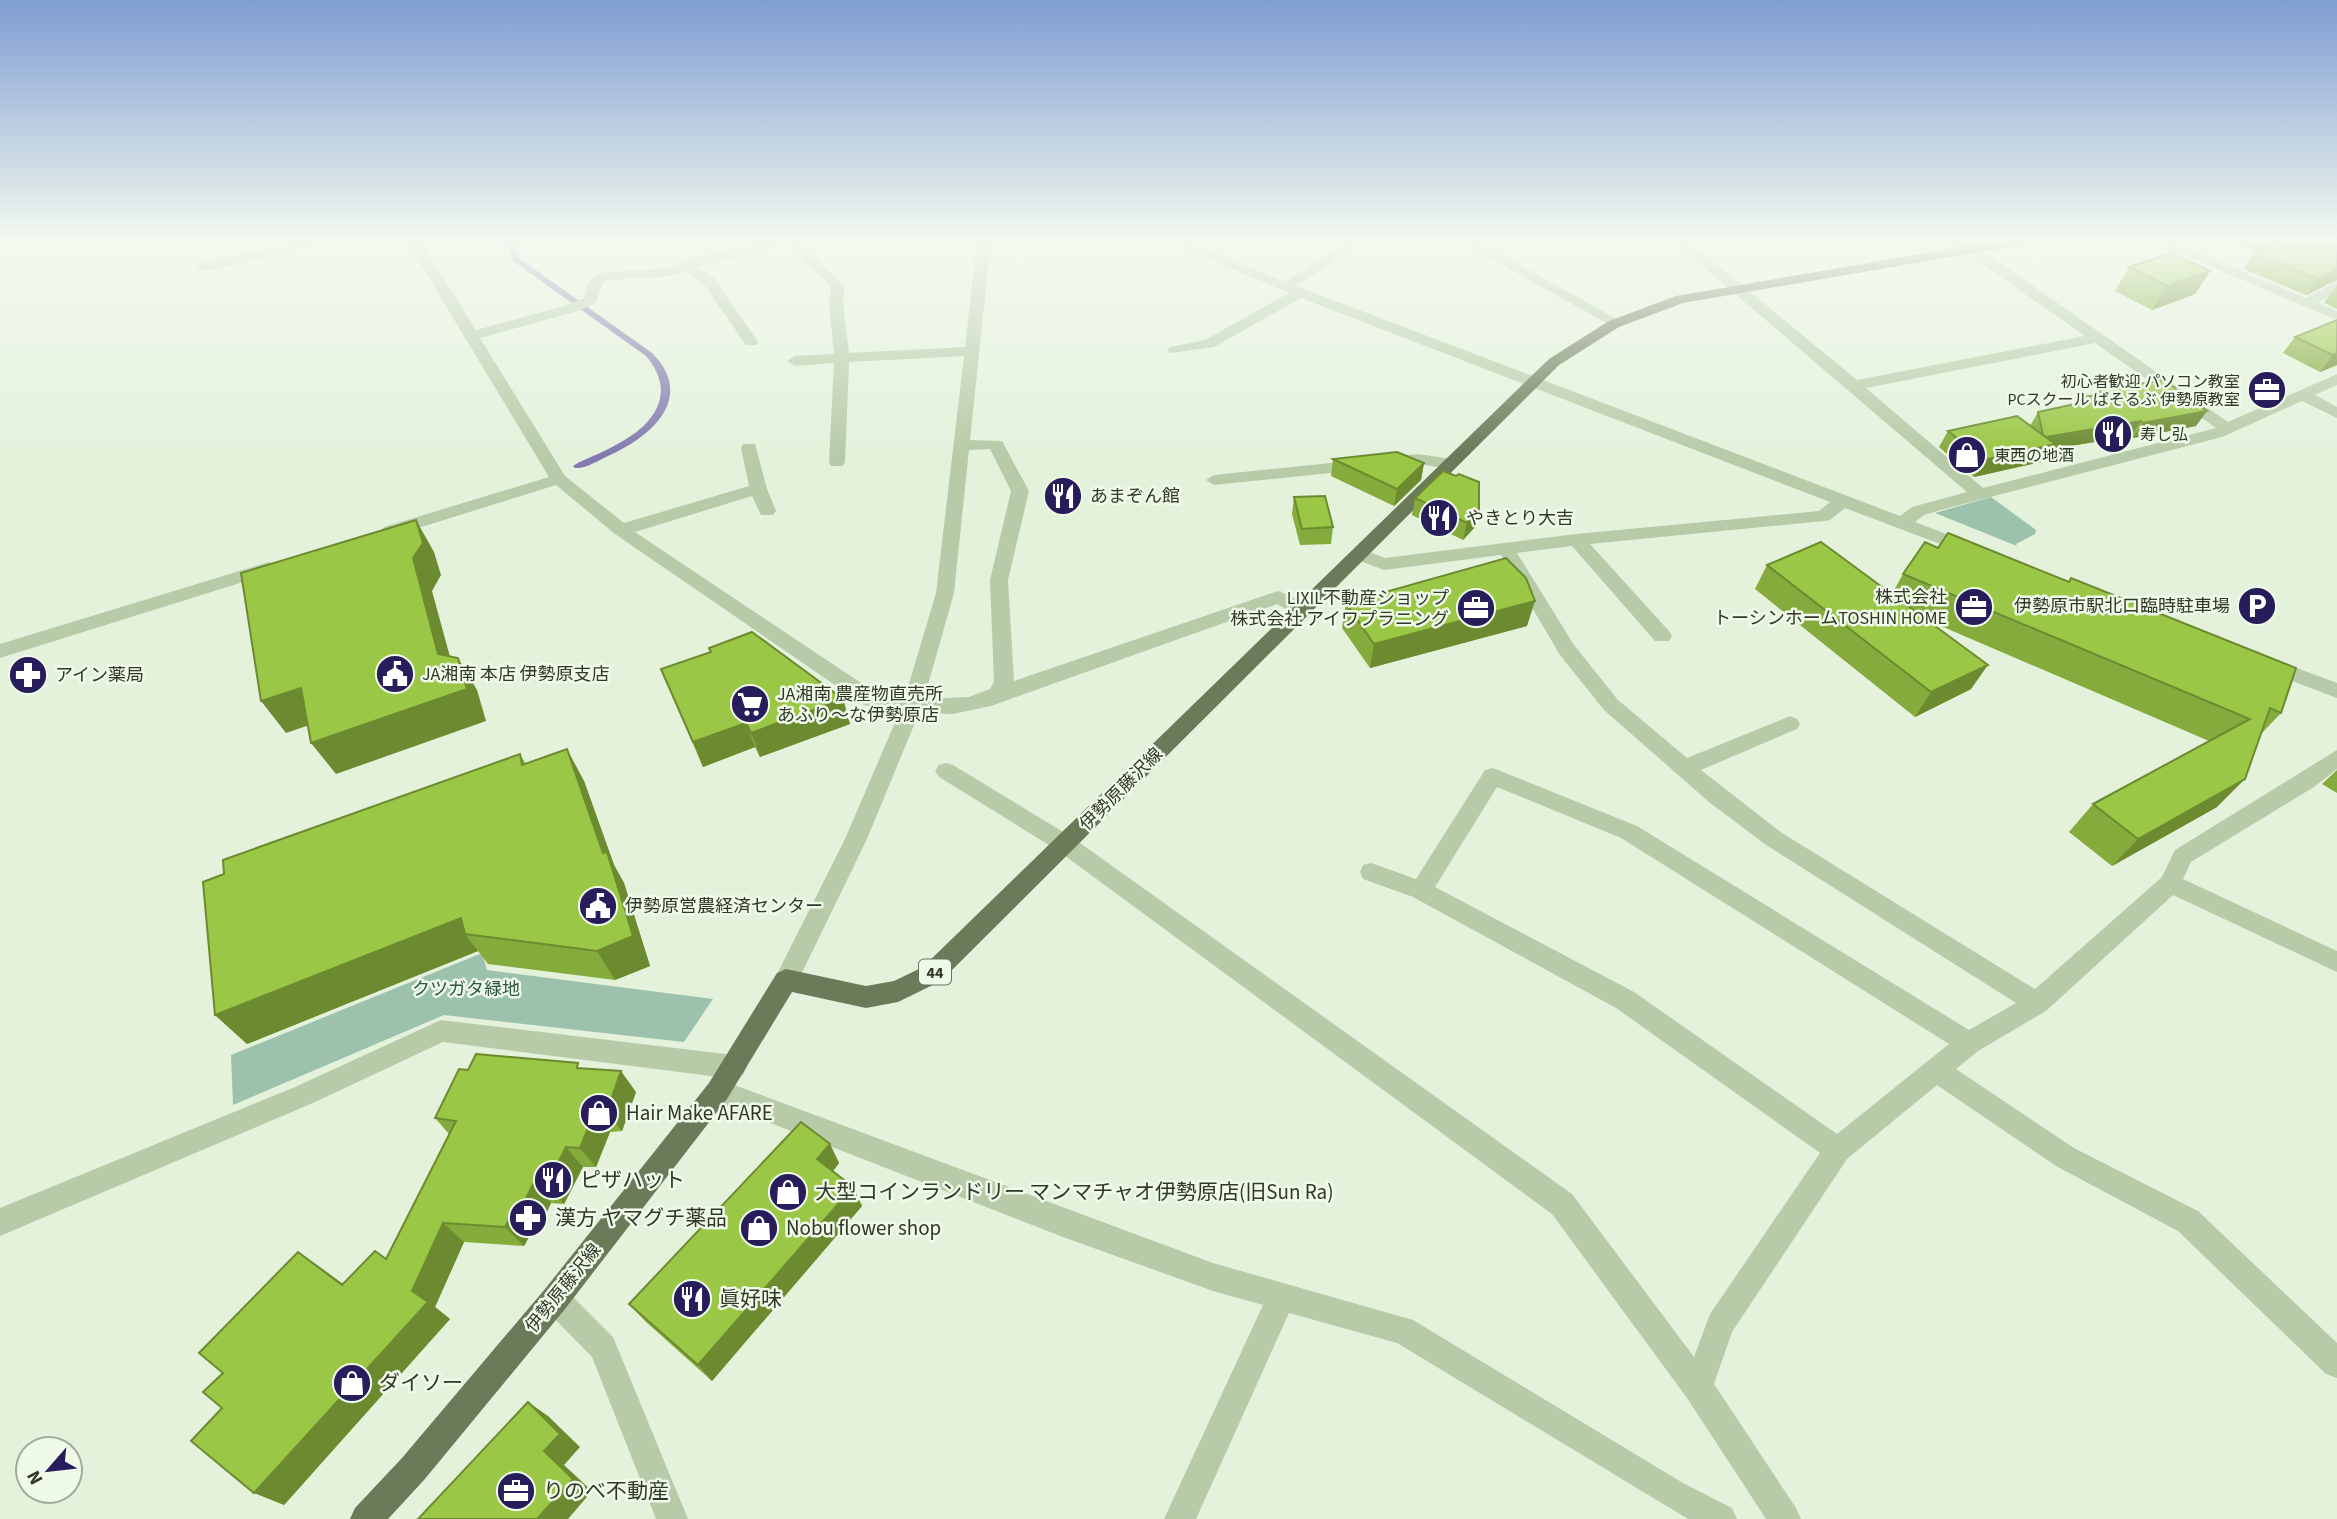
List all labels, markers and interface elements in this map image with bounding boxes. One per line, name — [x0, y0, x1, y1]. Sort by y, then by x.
office icon: 初心者歓迎 パソコン教室 PCスクール ぱそるぶ 伊勢原教室 — [2246, 369, 2288, 411]
place label: 初心者歓迎 パソコン教室 PCスクール ぱそるぶ 伊勢原教室 — [2007, 371, 2240, 411]
restaurant icon: 寿し弘 — [2092, 413, 2134, 455]
place label: 寿し弘 — [2140, 424, 2188, 446]
shop icon: 東西の地酒 — [1946, 434, 1988, 476]
place label: 東西の地酒 — [1994, 445, 2074, 467]
restaurant icon: あまぞん館 — [1042, 475, 1084, 517]
place label: あまぞん館 — [1090, 484, 1180, 509]
restaurant icon: やきとり大吉 — [1418, 497, 1460, 539]
place label: やきとり大吉 — [1466, 506, 1574, 531]
place label: 株式会社 トーシンホームTOSHIN HOME — [1713, 585, 1947, 631]
parking icon: 伊勢原市駅北口臨時駐車場 — [2236, 585, 2278, 627]
place label: LIXIL不動産ショップ 株式会社 アイワプラニング — [1230, 586, 1449, 632]
office icon: 株式会社 トーシンホームTOSHIN HOME — [1953, 586, 1995, 628]
office icon: LIXIL不動産ショップ 株式会社 アイワプラニング — [1455, 587, 1497, 629]
place label: 伊勢原市駅北口臨時駐車場 — [2014, 594, 2230, 619]
public building icon: JA湘南 本店 伊勢原支店 — [374, 653, 416, 695]
pharmacy icon: アイン薬局 — [7, 654, 49, 696]
place label: JA湘南 本店 伊勢原支店 — [422, 662, 610, 687]
place label: アイン薬局 — [55, 663, 144, 688]
place label: JA湘南 農産物直売所 あふり～な伊勢原店 — [777, 682, 943, 728]
supermarket icon: JA湘南 農産物直売所 あふり～な伊勢原店 — [729, 683, 771, 725]
street label: 伊勢原藤沢線 — [1074, 742, 1168, 836]
public building icon: 伊勢原営農経済センター — [577, 885, 619, 927]
place label: 伊勢原営農経済センター — [625, 894, 823, 919]
road number: 44 — [919, 960, 951, 984]
park label: クツガタ緑地 — [412, 977, 520, 1002]
shop icon: Hair Make AFARE — [578, 1092, 620, 1134]
place label: Hair Make AFARE — [626, 1098, 773, 1128]
restaurant icon: ピザハット — [532, 1159, 574, 1201]
place label: ピザハット — [580, 1165, 685, 1195]
shop icon: 大型コインランドリー マンマチャオ伊勢原店(旧Sun Ra) — [767, 1171, 809, 1213]
place label: 大型コインランドリー マンマチャオ伊勢原店(旧Sun Ra) — [815, 1177, 1334, 1207]
pharmacy icon: 漢方 ヤマグチ薬品 — [507, 1197, 549, 1239]
place label: 漢方 ヤマグチ薬品 — [555, 1203, 727, 1233]
shop icon: Nobu flower shop — [738, 1207, 780, 1249]
place label: Nobu flower shop — [786, 1213, 941, 1243]
street label: 伊勢原藤沢線 — [520, 1238, 607, 1338]
restaurant icon: 眞好味 — [671, 1278, 713, 1320]
place label: 眞好味 — [719, 1284, 782, 1314]
shop icon: ダイソー — [331, 1362, 373, 1404]
place label: ダイソー — [379, 1368, 463, 1398]
north arrow — [14, 1435, 84, 1505]
text: N — [20, 1465, 50, 1489]
office icon: りのべ不動産 — [495, 1470, 537, 1512]
place label: りのべ不動産 — [543, 1476, 669, 1506]

